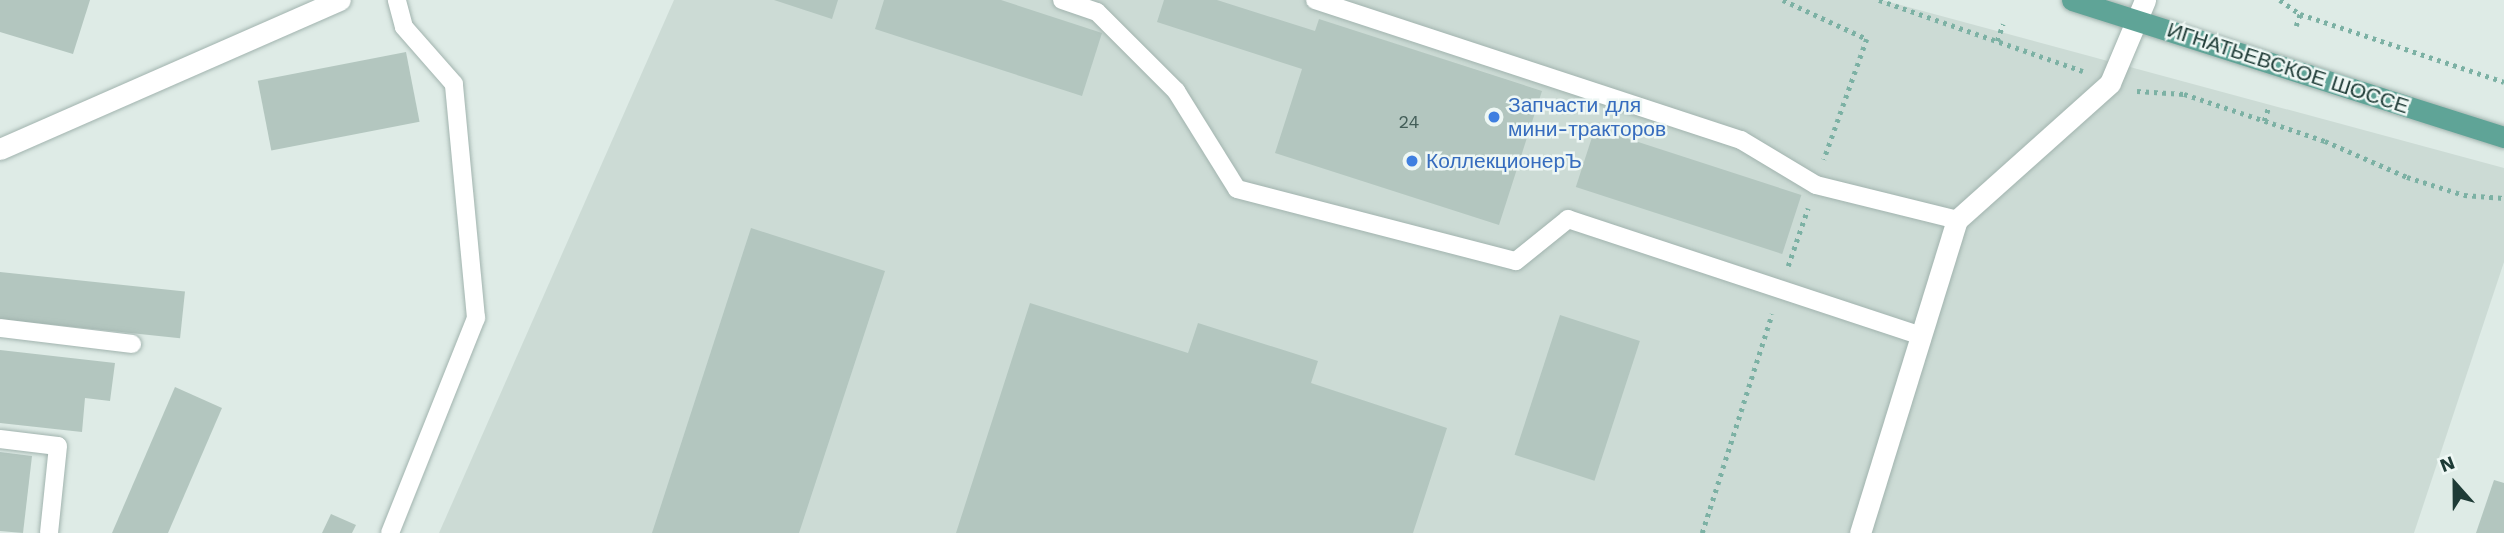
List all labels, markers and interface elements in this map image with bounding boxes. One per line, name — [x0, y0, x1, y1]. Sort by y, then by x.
street label: ИГНАТЬЕВСКОЕ ШОССЕ — [2164, 17, 2412, 119]
place label: Запчасти для мини-тракторов — [1508, 92, 1666, 142]
marker: Запчасти для мини-тракторов — [1486, 109, 1502, 125]
house number: 24 — [1399, 111, 1419, 133]
place label: КоллекционерЪ — [1426, 148, 1582, 174]
marker: КоллекционерЪ — [1404, 153, 1420, 169]
north arrow — [2420, 449, 2490, 519]
text: N — [2437, 451, 2458, 477]

